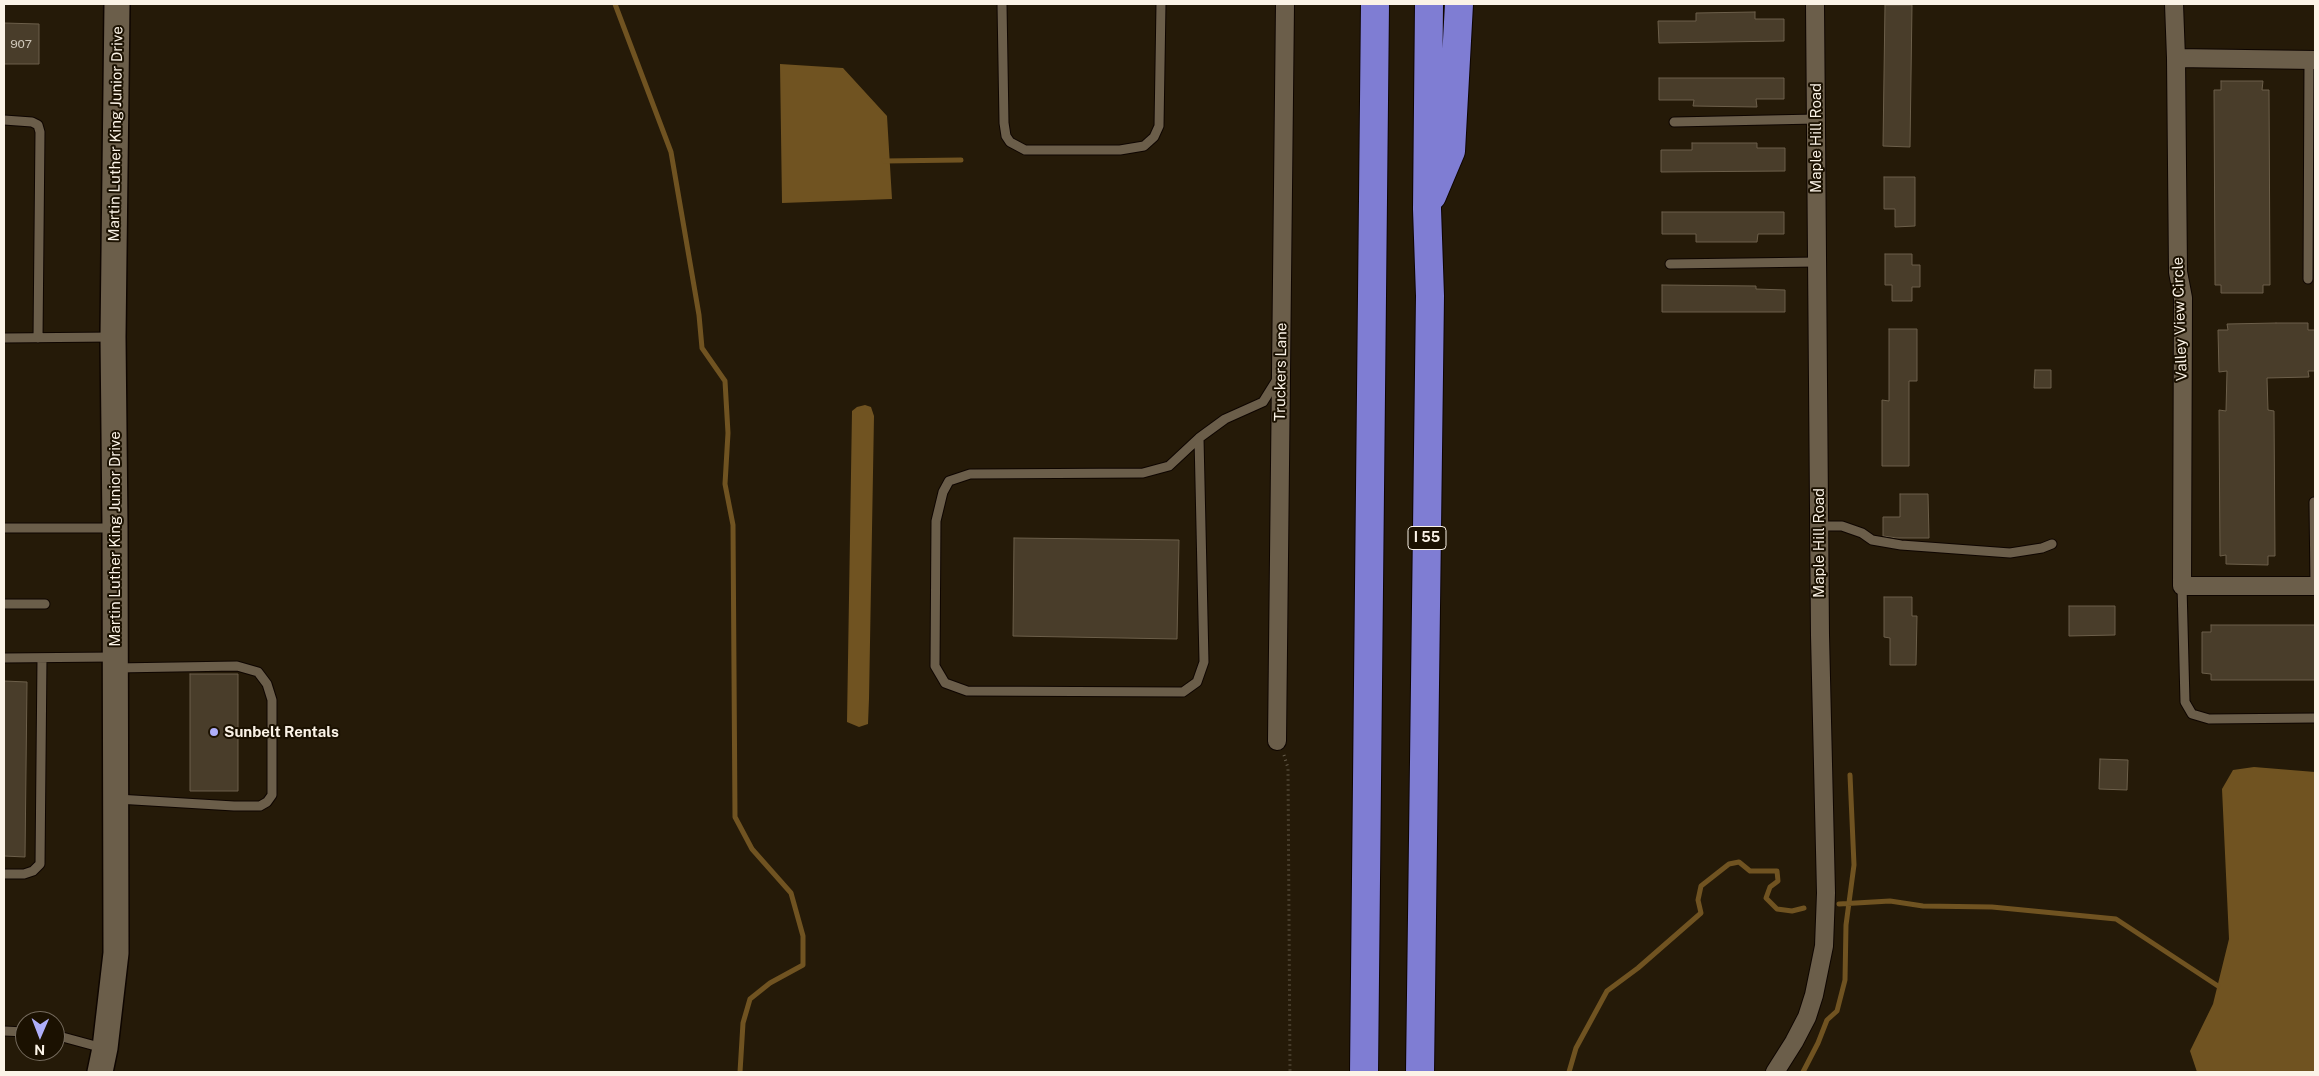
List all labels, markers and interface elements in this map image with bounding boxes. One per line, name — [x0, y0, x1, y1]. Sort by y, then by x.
street label: Martin Luther King Junior Drive — [105, 26, 127, 242]
house number: 907 — [10, 37, 32, 51]
street label: Maple Hill Road — [1807, 83, 1825, 193]
street label: Valley View Circle — [2169, 257, 2191, 381]
street label: Truckers Lane — [1271, 323, 1291, 421]
street label: Martin Luther King Junior Drive — [106, 431, 124, 647]
street label: Maple Hill Road — [1810, 488, 1828, 598]
road number: I 55 — [1408, 526, 1446, 550]
place label: Sunbelt Rentals — [224, 723, 339, 741]
marker: Sunbelt Rentals — [208, 726, 220, 738]
north arrow — [15, 1011, 65, 1061]
text: N — [34, 1042, 45, 1058]

